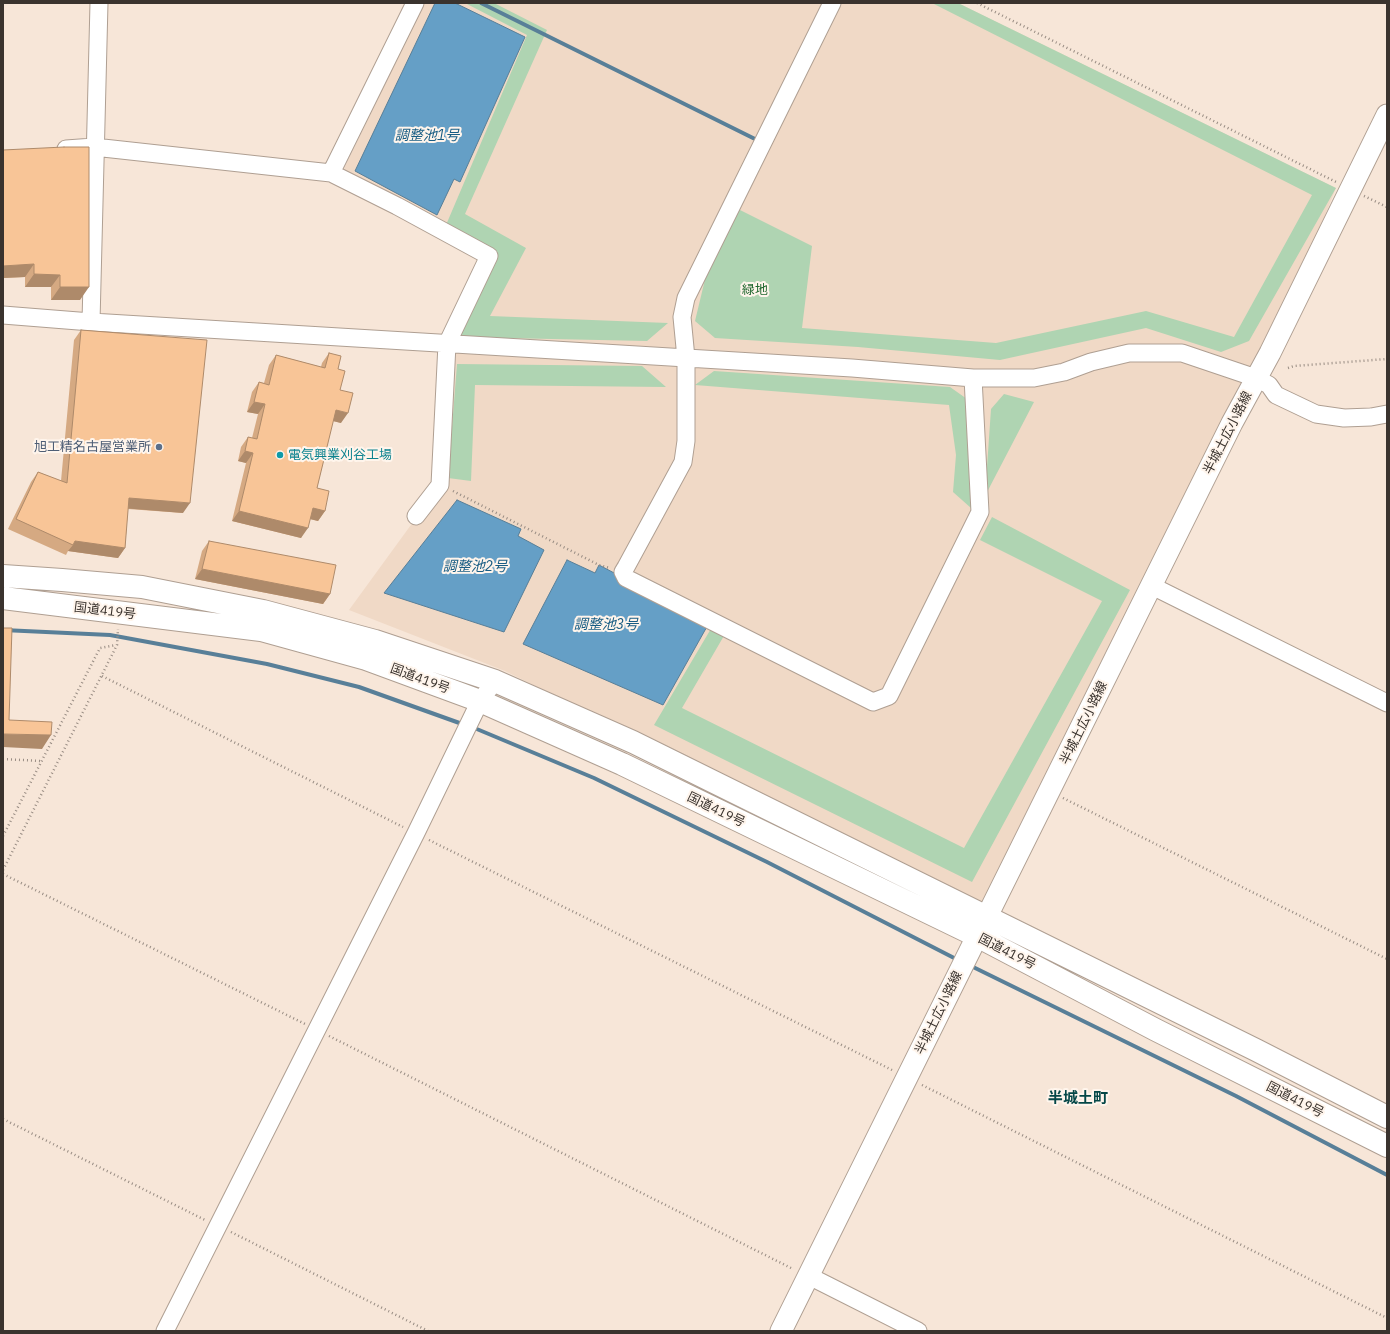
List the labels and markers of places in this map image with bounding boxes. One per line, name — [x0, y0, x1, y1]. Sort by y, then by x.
place label: 旭工精名古屋営業所 — [34, 439, 151, 455]
marker: 旭工精名古屋営業所 — [154, 442, 164, 452]
place label: 電気興業刈谷工場 — [288, 447, 392, 463]
marker: 電気興業刈谷工場 — [275, 450, 285, 460]

